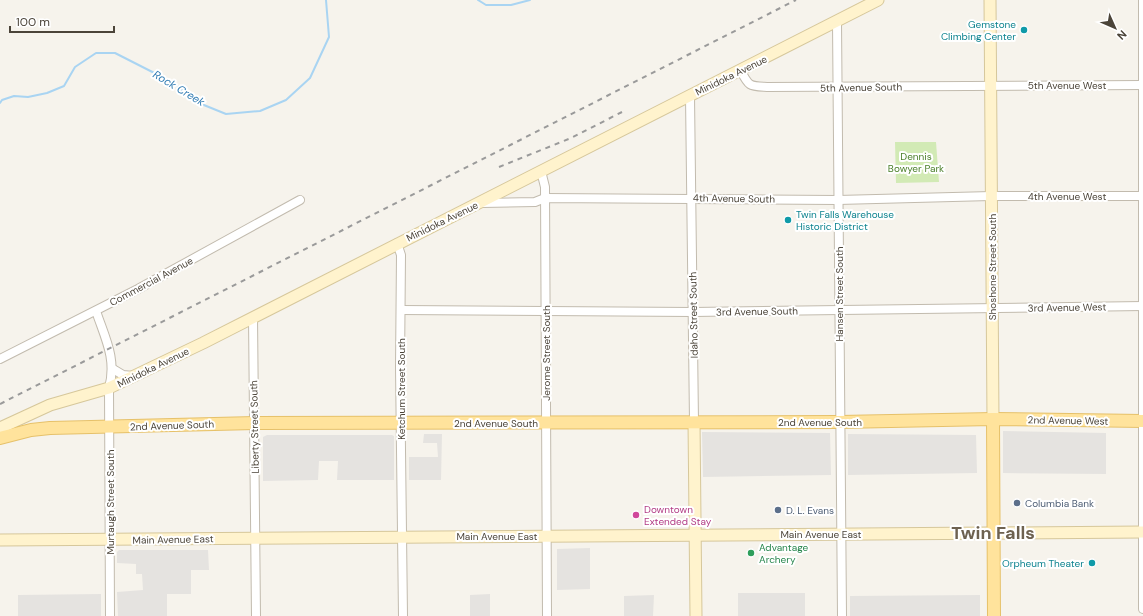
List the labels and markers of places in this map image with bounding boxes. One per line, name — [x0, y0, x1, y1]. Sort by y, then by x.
place label: Gemstone Climbing Center — [941, 18, 1016, 43]
marker: Gemstone Climbing Center — [1019, 25, 1029, 35]
place label: Twin Falls Warehouse Historic District — [796, 208, 894, 233]
marker: Twin Falls Warehouse Historic District — [783, 215, 793, 225]
place label: Columbia Bank — [1025, 497, 1094, 510]
marker: Columbia Bank — [1012, 498, 1022, 508]
place label: Downtown Extended Stay — [644, 503, 712, 528]
place label: D. L. Evans — [786, 504, 834, 517]
marker: D. L. Evans — [773, 505, 783, 515]
marker: Downtown Extended Stay — [631, 510, 641, 520]
place label: Advantage Archery — [759, 541, 809, 566]
marker: Advantage Archery — [746, 548, 756, 558]
place label: Orpheum Theater — [1002, 557, 1084, 570]
marker: Orpheum Theater — [1087, 558, 1097, 568]

